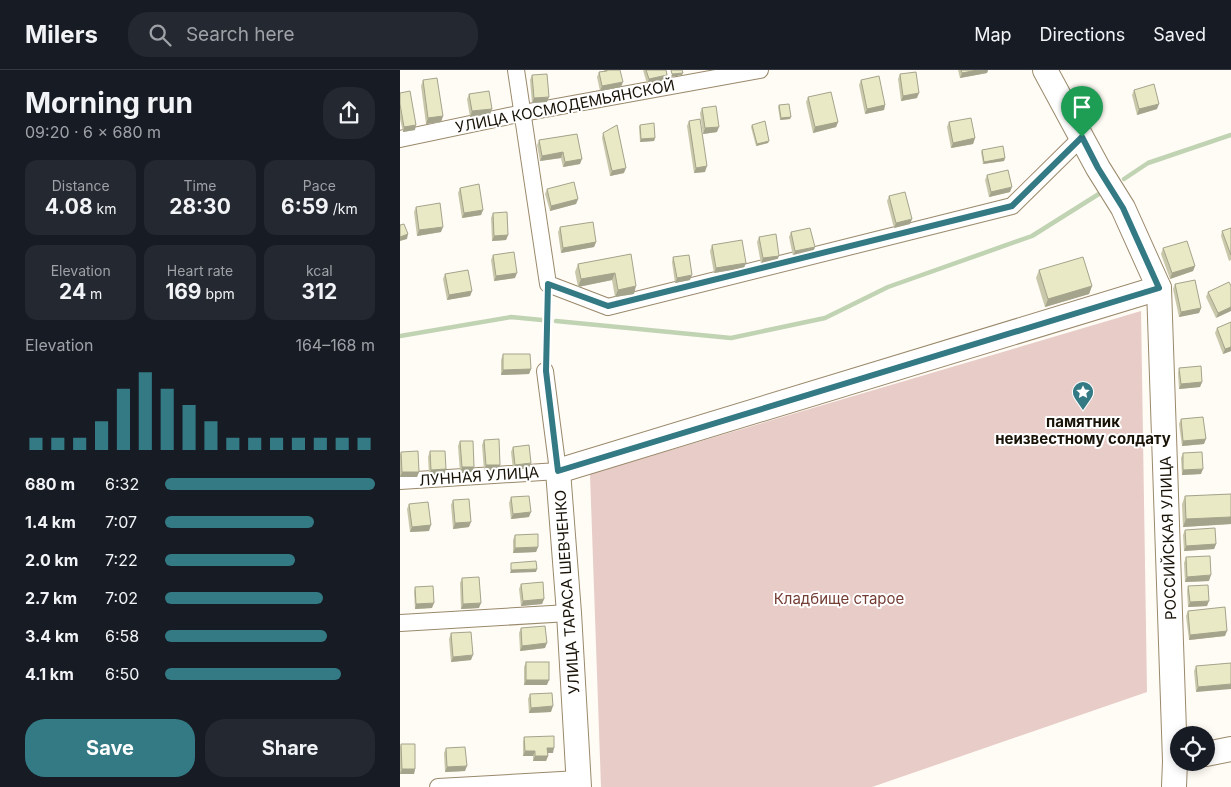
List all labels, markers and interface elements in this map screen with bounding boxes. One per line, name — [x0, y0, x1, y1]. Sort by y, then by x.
search box — [128, 12, 478, 57]
text: Milers — [25, 20, 98, 49]
icon: search — [146, 21, 174, 49]
text: Search here — [186, 23, 295, 46]
text: Map — [974, 24, 1012, 45]
text: Directions — [1040, 24, 1125, 45]
text: Saved — [1153, 24, 1206, 45]
street label: УЛИЦА КОСМОДЕМЬЯНСКОЙ — [454, 75, 676, 137]
text: Morning run — [25, 86, 193, 120]
pin — [1061, 86, 1103, 137]
button: share — [323, 87, 375, 139]
icon: arrive — [1068, 93, 1096, 121]
text: 09:20 · 6 × 680 m — [25, 122, 161, 142]
text: Distance — [52, 177, 110, 194]
text: Time — [184, 177, 216, 194]
text: Pace — [303, 177, 336, 194]
text: 4.08 — [45, 194, 93, 219]
text: 28:30 — [169, 194, 231, 219]
text: 6:59 — [281, 194, 329, 219]
text: km — [93, 200, 116, 217]
text: /km — [329, 200, 358, 217]
text: Elevation — [51, 262, 111, 279]
text: Heart rate — [167, 262, 233, 279]
text: kcal — [306, 262, 333, 279]
text: 24 — [59, 279, 86, 304]
text: 169 — [165, 279, 201, 304]
text: 312 — [301, 279, 337, 304]
text: m — [86, 285, 102, 302]
text: bpm — [201, 285, 235, 302]
text: Elevation — [25, 335, 94, 355]
text: 164–168 m — [295, 335, 375, 355]
place icon: памятник неизвестному солдату — [1071, 380, 1095, 411]
place label: памятник неизвестному солдату — [995, 412, 1171, 448]
street label: РОССИЙСКАЯ УЛИЦА — [1156, 456, 1180, 620]
street label: ЛУННАЯ УЛИЦА — [418, 462, 540, 490]
text: 680 m — [25, 474, 75, 494]
text: 6:32 — [105, 474, 139, 494]
street label: УЛИЦА ТАРАСА ШЕВЧЕНКО — [550, 489, 584, 695]
text: 1.4 km — [25, 512, 76, 532]
text: 7:07 — [105, 512, 137, 532]
text: 2.0 km — [25, 550, 78, 570]
text: 7:22 — [105, 550, 138, 570]
text: 2.7 km — [25, 588, 77, 608]
text: 7:02 — [105, 588, 138, 608]
park label: Кладбище старое — [774, 589, 904, 608]
text: 3.4 km — [25, 626, 79, 646]
text: 6:58 — [105, 626, 139, 646]
text: 4.1 km — [25, 664, 74, 684]
text: 6:50 — [105, 664, 139, 684]
button: Save — [25, 719, 195, 777]
button: Share — [205, 719, 375, 777]
map controls — [1170, 726, 1215, 771]
button: locate — [1170, 726, 1215, 771]

